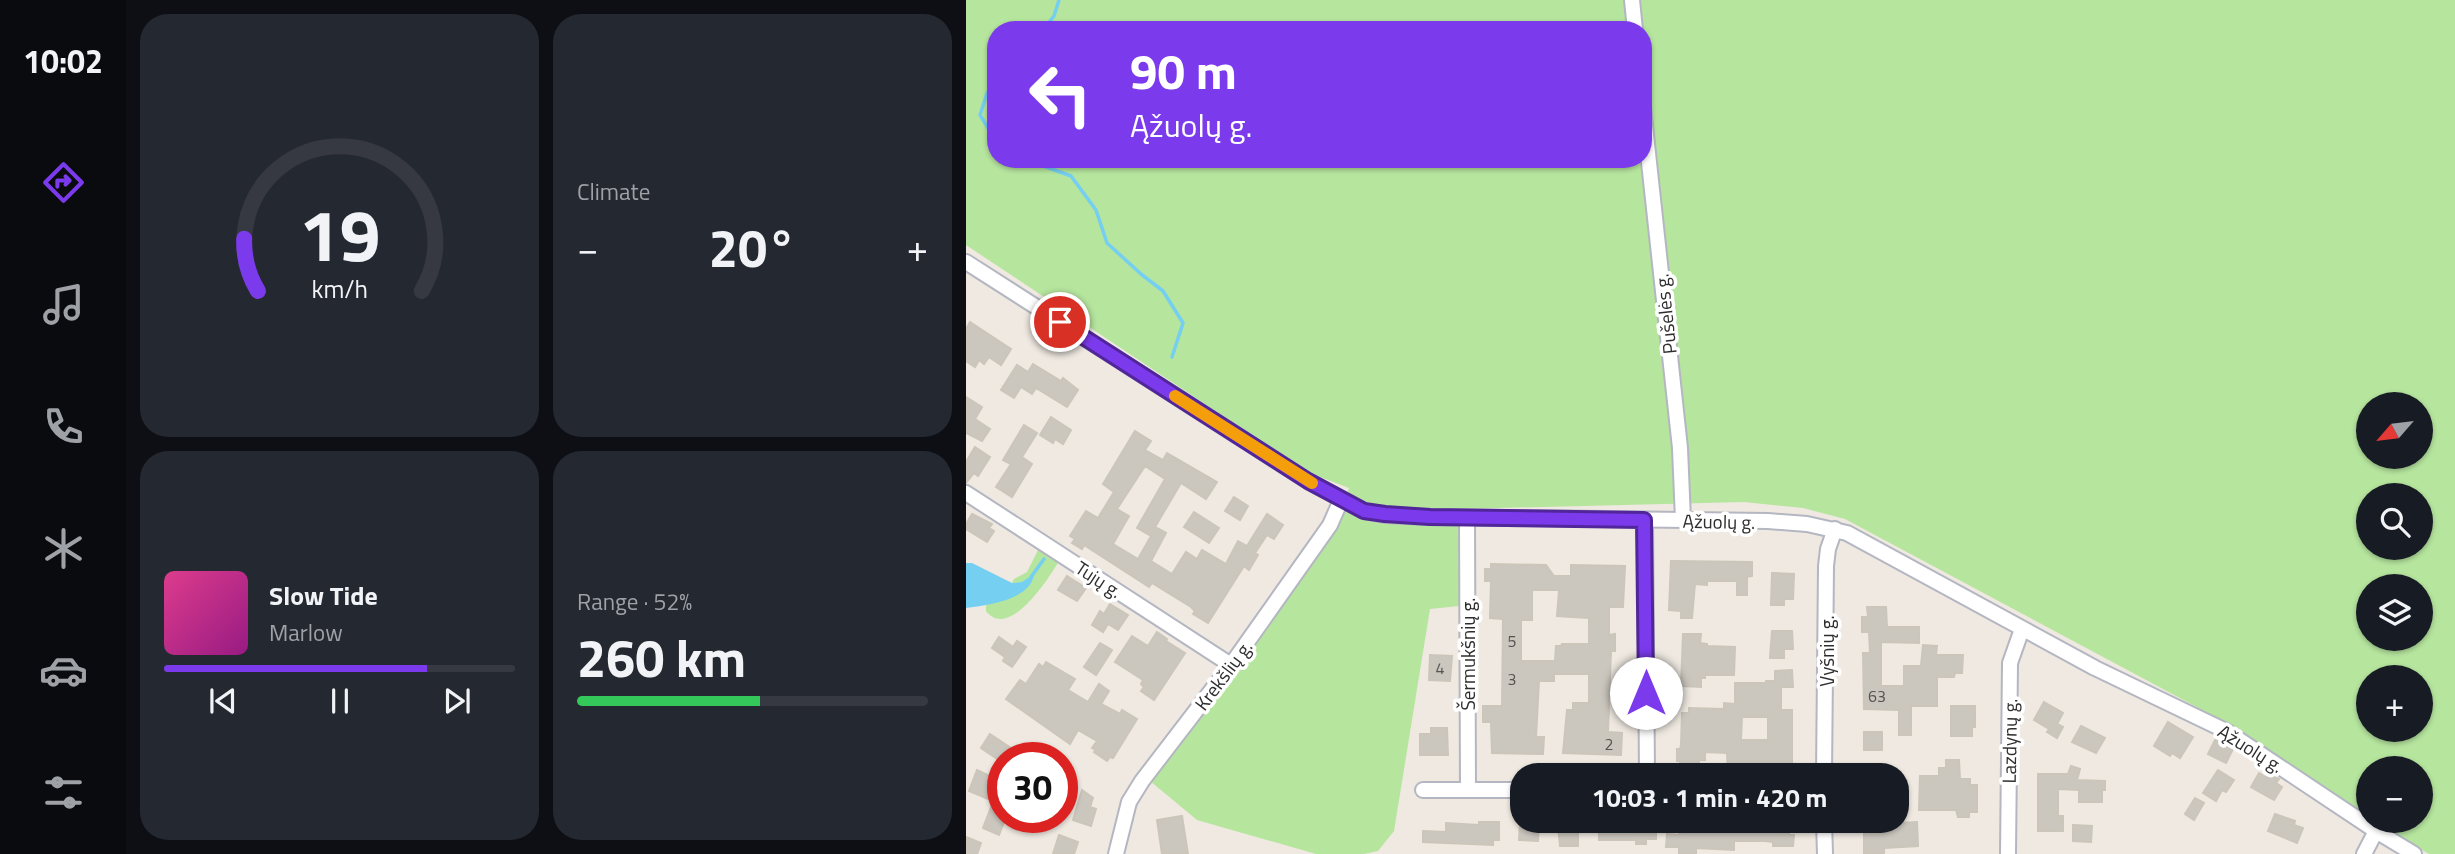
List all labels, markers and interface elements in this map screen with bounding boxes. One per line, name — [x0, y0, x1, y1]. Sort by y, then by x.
text: 90 m — [1130, 33, 1237, 108]
text: 10:02 — [23, 37, 103, 85]
icon: left — [1015, 49, 1106, 140]
text: Ąžuolų g. — [1130, 101, 1252, 149]
icon: directions — [39, 158, 88, 207]
text: Climate — [577, 174, 650, 209]
text: 19 — [299, 180, 380, 290]
text: 20° — [709, 208, 796, 287]
text: − — [577, 219, 598, 277]
text: + — [907, 219, 928, 277]
text: km/h — [311, 270, 368, 308]
street label: Pušelės g. — [1646, 272, 1684, 356]
icon: music — [39, 280, 88, 329]
pin — [1030, 292, 1090, 352]
icon: arrive — [1041, 303, 1079, 341]
north arrow — [2356, 392, 2432, 469]
map controls — [2356, 392, 2433, 833]
icon: phone — [39, 402, 88, 451]
button: search — [2356, 483, 2433, 560]
street label: Ąžuolų g. — [1682, 506, 1756, 536]
icon: climate — [39, 524, 88, 573]
street label: Tujų g. — [1070, 553, 1128, 605]
button: layers — [2356, 574, 2433, 651]
text: Slow Tide — [269, 576, 378, 615]
text: Range · 52% — [577, 584, 692, 619]
street label: Šermukšnių g. — [1453, 598, 1482, 710]
text: Marlow — [269, 615, 343, 650]
street label: Vyšnių g. — [1812, 615, 1841, 687]
text: 260 km — [577, 618, 746, 697]
house number: 5 — [1508, 629, 1517, 653]
street label: Krekšlių g. — [1187, 634, 1259, 716]
icon: car — [39, 646, 88, 695]
house number: 4 — [1436, 656, 1445, 680]
position arrow — [1609, 656, 1683, 730]
button: + — [2356, 665, 2433, 742]
house number: 3 — [1508, 667, 1516, 691]
icon: previous — [204, 682, 242, 720]
icon: pause — [321, 682, 359, 720]
icon: next — [438, 682, 476, 720]
house number: 63 — [1868, 684, 1886, 708]
street label: Lazdynų g. — [1994, 698, 2024, 784]
street label: Ąžuolų g. — [2213, 716, 2289, 780]
house number: 2 — [1605, 732, 1613, 756]
speed limit sign: 30 — [987, 742, 1078, 833]
button: − — [2356, 756, 2433, 833]
icon: filters — [39, 768, 88, 817]
text: 10:03 · 1 min · 420 m — [1592, 778, 1827, 817]

